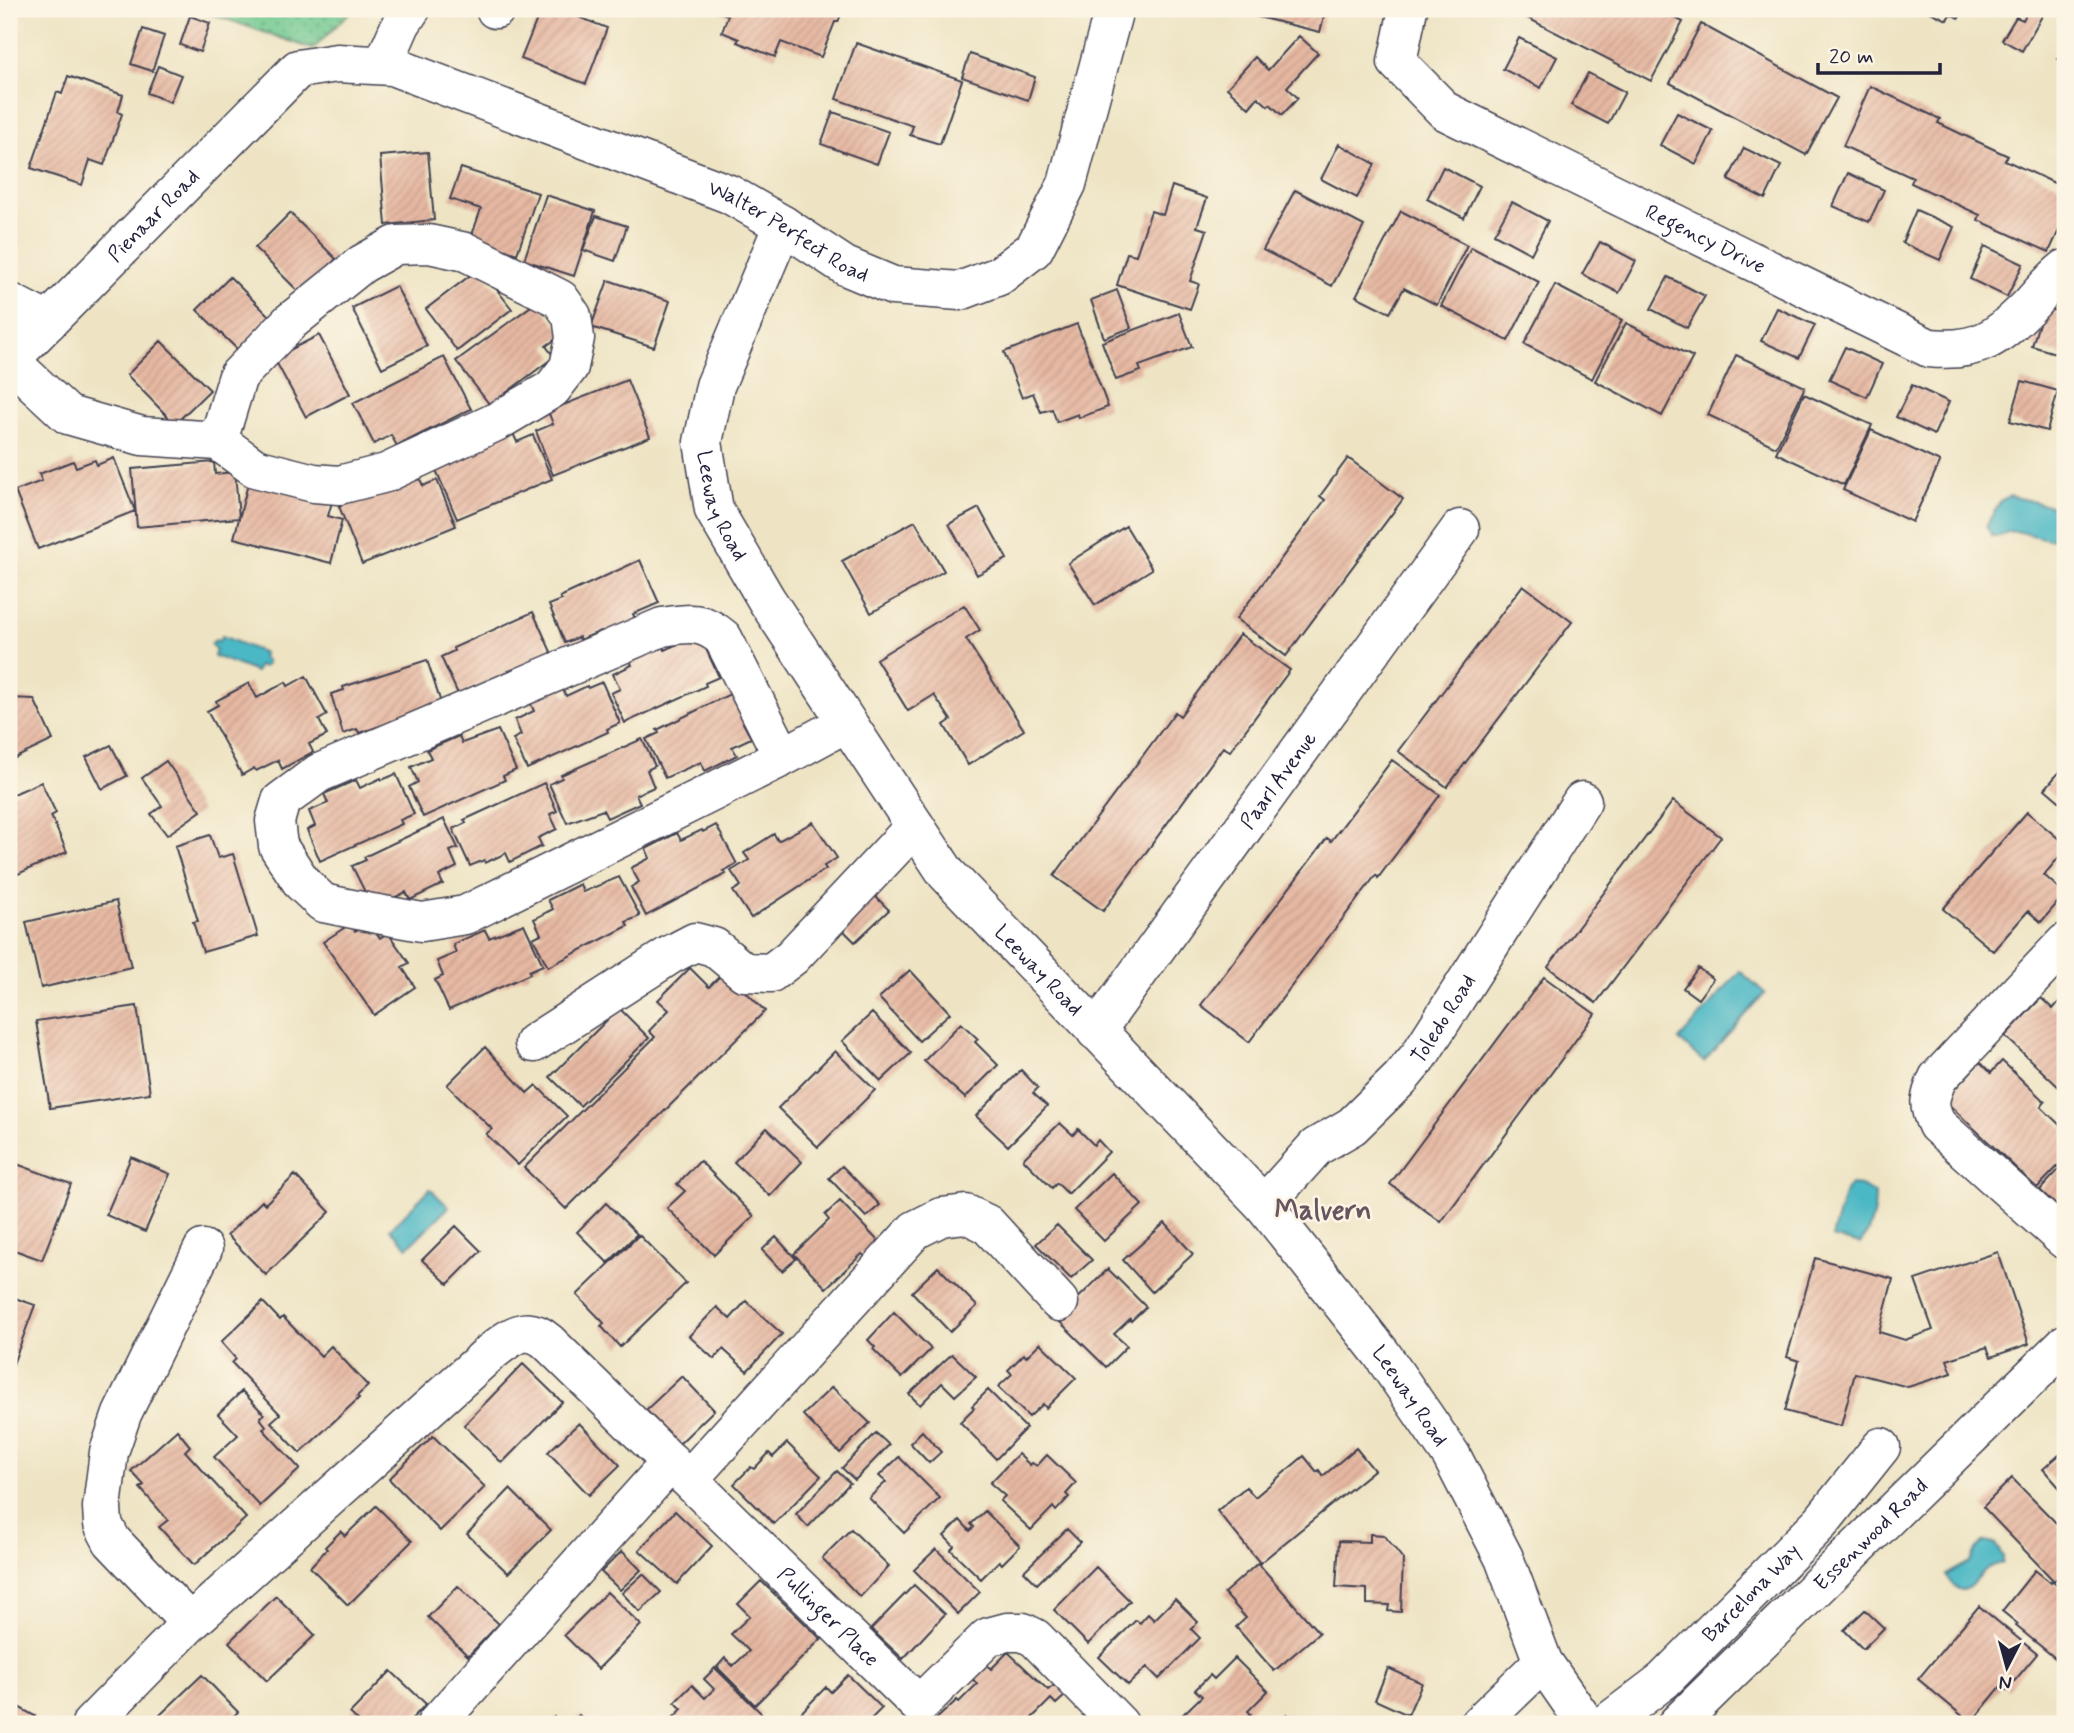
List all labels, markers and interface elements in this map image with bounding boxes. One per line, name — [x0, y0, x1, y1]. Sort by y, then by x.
scale bar — [1818, 32, 1941, 76]
text: 20 m — [1829, 43, 1874, 71]
street label: Pienaar Road — [102, 163, 206, 269]
street label: Walter Perfect Road — [704, 174, 873, 289]
street label: Regency Drive — [1640, 198, 1770, 281]
street label: Leeway Road — [690, 449, 754, 566]
street label: Paarl Avenue — [1234, 726, 1324, 835]
street label: Leeway Road — [988, 919, 1088, 1022]
street label: Toledo Road — [1405, 969, 1483, 1070]
district label: Malvern — [1275, 1193, 1371, 1230]
street label: Leeway Road — [1365, 1340, 1454, 1452]
street label: Essenwood Road — [1808, 1473, 1934, 1597]
street label: Barcelona Way — [1696, 1538, 1807, 1649]
street label: Pullinger Place — [771, 1561, 885, 1673]
north arrow — [1972, 1632, 2042, 1702]
text: N — [1998, 1669, 2013, 1696]

